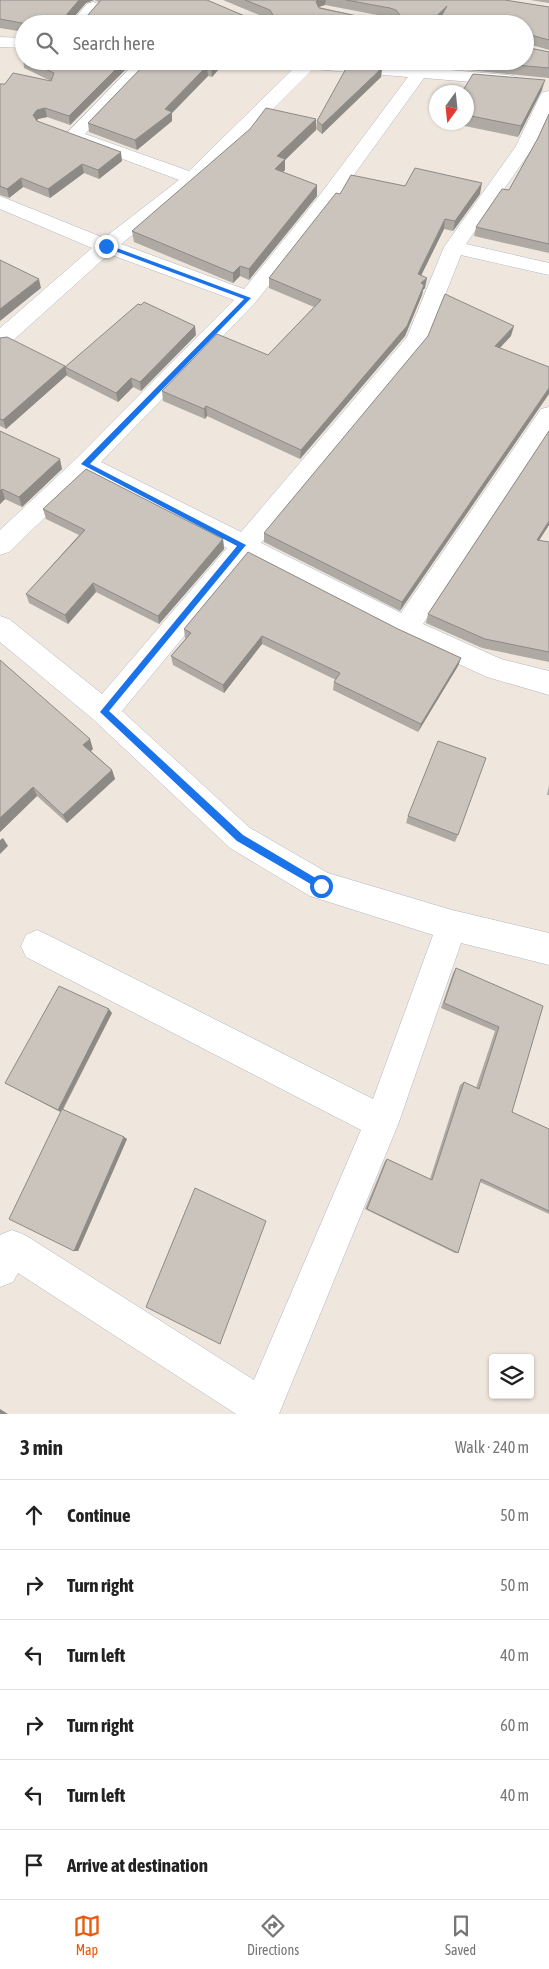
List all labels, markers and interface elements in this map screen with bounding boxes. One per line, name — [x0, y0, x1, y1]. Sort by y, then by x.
search box — [15, 15, 534, 70]
icon: search — [33, 29, 61, 57]
text: Search here — [73, 32, 155, 54]
north arrow — [429, 85, 474, 130]
route end — [95, 235, 118, 258]
route start — [310, 875, 333, 898]
map controls — [489, 1354, 534, 1399]
button: layers — [489, 1354, 534, 1399]
text: 3 min — [20, 1435, 63, 1459]
text: Walk · 240 m — [455, 1438, 529, 1456]
icon: ahead — [20, 1501, 48, 1529]
text: Continue — [67, 1504, 131, 1526]
text: 50 m — [500, 1506, 529, 1524]
icon: right — [20, 1571, 48, 1599]
text: Turn right — [67, 1574, 134, 1596]
text: 50 m — [500, 1576, 529, 1594]
icon: left — [20, 1641, 48, 1669]
text: Turn left — [67, 1644, 125, 1666]
text: 40 m — [500, 1646, 529, 1664]
icon: right — [20, 1711, 48, 1739]
text: Turn right — [67, 1714, 134, 1736]
text: 60 m — [500, 1716, 529, 1734]
icon: left — [20, 1781, 48, 1809]
text: Turn left — [67, 1784, 125, 1806]
text: 40 m — [500, 1786, 529, 1804]
icon: arrive — [20, 1851, 48, 1879]
text: Arrive at destination — [67, 1854, 208, 1876]
tab: Map — [73, 1912, 101, 1958]
tab: Directions — [247, 1912, 299, 1958]
tab: Saved — [445, 1912, 476, 1958]

